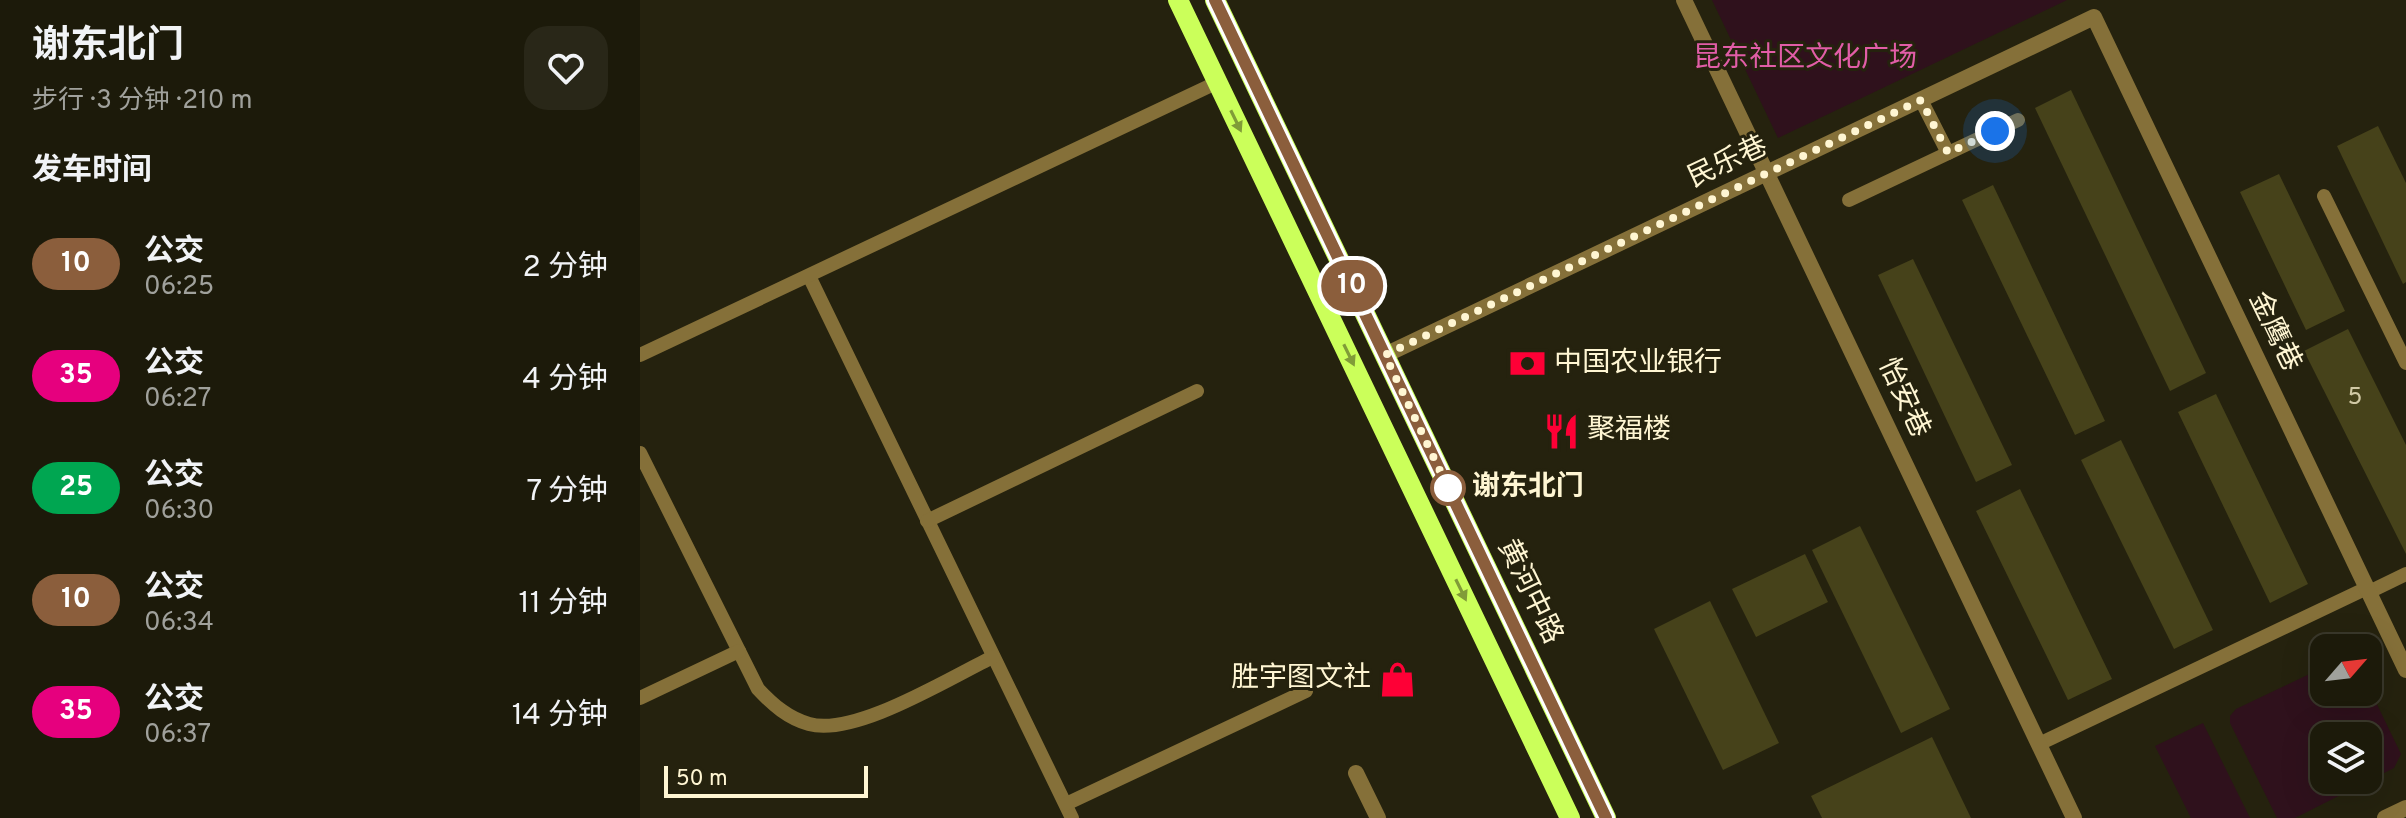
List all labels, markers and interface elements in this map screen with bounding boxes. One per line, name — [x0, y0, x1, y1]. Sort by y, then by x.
text: 谢东北门 — [32, 23, 184, 72]
button: heart — [524, 26, 608, 110]
park label: 昆东社区文化广场 — [1693, 41, 1917, 77]
text: 步行 · 3 分钟 · 210 m — [32, 85, 253, 118]
one-way arrow — [1229, 109, 1243, 132]
your location — [1975, 111, 2015, 151]
street label: 民乐巷 — [1682, 129, 1774, 197]
text: 发车时间 — [32, 153, 152, 190]
text: 公交 — [144, 234, 204, 271]
text: 10 — [61, 246, 91, 282]
text: 2 分钟 — [523, 250, 608, 287]
line badge: 10 — [1316, 260, 1388, 312]
text: 10 — [1337, 268, 1367, 304]
text: 06:25 — [144, 271, 214, 304]
street label: 金鹰巷 — [2239, 286, 2309, 378]
one-way arrow — [1342, 344, 1356, 367]
bank icon: 中国农业银行 — [1509, 345, 1547, 383]
text: 公交 — [144, 346, 204, 383]
place label: 中国农业银行 — [1554, 346, 1722, 382]
street label: 怡安巷 — [1869, 352, 1937, 444]
text: 35 — [59, 358, 93, 394]
text: 4 分钟 — [522, 362, 608, 399]
text: 06:27 — [144, 383, 211, 416]
house number: 5 — [2348, 383, 2362, 413]
restaurant icon: 聚福楼 — [1542, 412, 1580, 450]
place label: 聚福楼 — [1587, 413, 1671, 449]
text: 公交 — [144, 458, 204, 495]
text: 25 — [59, 470, 93, 506]
place label: 谢东北门 — [1472, 470, 1584, 506]
marker: 谢东北门 — [1431, 471, 1465, 505]
text: 7 分钟 — [526, 474, 608, 511]
text: 06:30 — [144, 495, 214, 528]
street label: 黄河中路 — [1488, 534, 1570, 650]
text: 公交 — [144, 570, 204, 607]
one-way arrow — [1454, 578, 1468, 602]
text: 10 — [61, 582, 91, 618]
text: 11 分钟 — [519, 586, 608, 623]
text: 06:34 — [144, 607, 214, 640]
north arrow — [2310, 634, 2382, 706]
map controls — [2310, 634, 2382, 794]
shop icon: 胜宇图文社 — [1378, 660, 1416, 698]
place label: 胜宇图文社 — [1231, 661, 1371, 697]
text: 公交 — [144, 682, 204, 719]
text: 35 — [59, 694, 93, 730]
text: 14 分钟 — [512, 698, 608, 735]
text: 06:37 — [144, 719, 211, 752]
button: layers — [2310, 722, 2382, 794]
scale bar — [664, 762, 868, 798]
text: 50 m — [676, 766, 728, 793]

